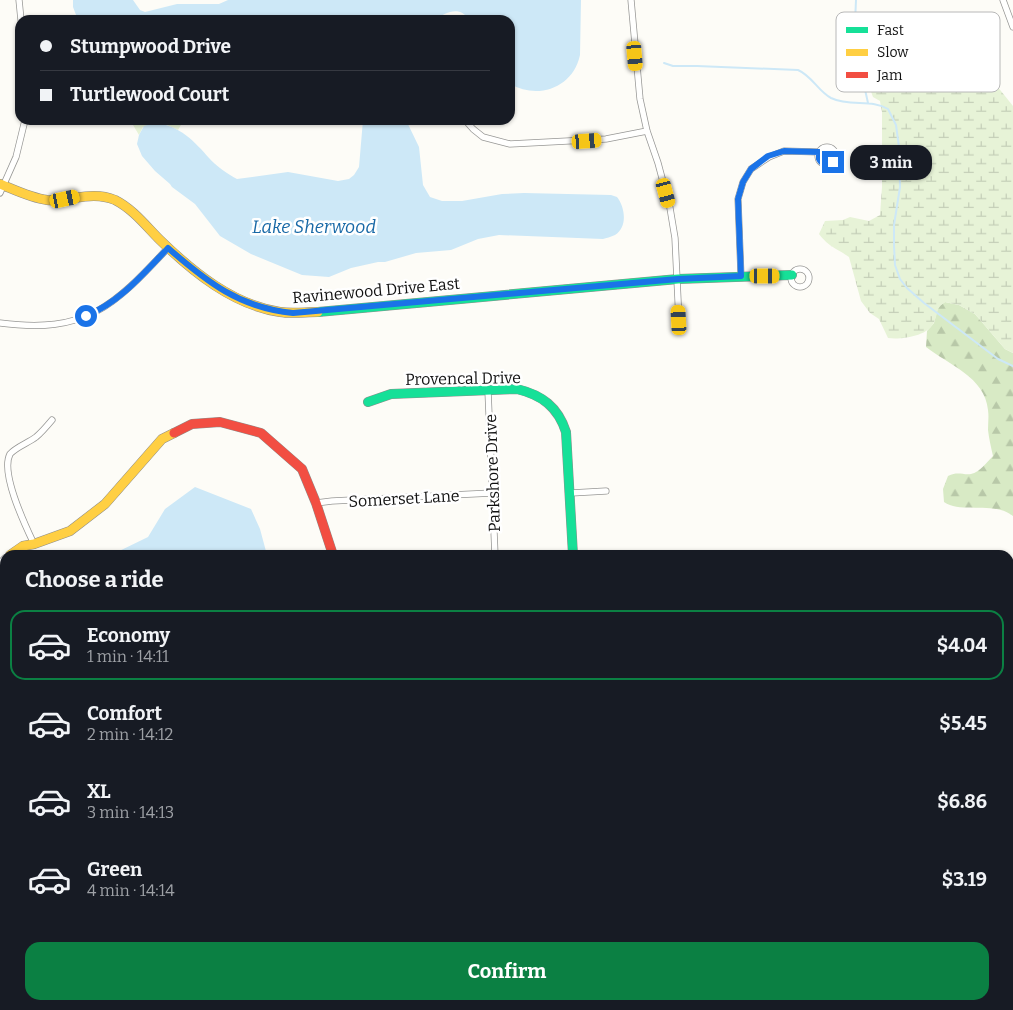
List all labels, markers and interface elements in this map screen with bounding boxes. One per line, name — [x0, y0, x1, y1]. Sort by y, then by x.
legend — [836, 12, 1000, 92]
text: Fast — [877, 22, 904, 39]
text: Stumpwood Drive — [70, 35, 231, 58]
car — [626, 40, 643, 72]
text: Slow — [877, 44, 909, 61]
text: Jam — [876, 67, 903, 84]
text: Turtlewood Court — [70, 83, 229, 106]
car — [571, 132, 602, 150]
callout: 3 min — [850, 144, 933, 180]
route end — [822, 151, 844, 173]
text: 3 min — [870, 153, 912, 172]
car — [654, 177, 677, 209]
car — [48, 189, 81, 209]
water label: Lake Sherwood — [252, 216, 376, 238]
car — [750, 269, 780, 284]
street label: Ravinewood Drive East — [291, 274, 461, 307]
route start — [75, 305, 97, 327]
car — [670, 305, 687, 335]
street label: Provencal Drive — [405, 368, 521, 389]
street label: Parkshore Drive — [481, 414, 504, 532]
street label: Somerset Lane — [348, 486, 460, 511]
text: Choose a ride — [25, 566, 164, 593]
icon: car — [27, 623, 72, 668]
text: Economy — [87, 624, 170, 647]
text: $4.04 — [937, 634, 987, 657]
text: 1 min · 14:11 — [87, 647, 169, 666]
icon: car — [27, 701, 72, 746]
text: Comfort — [87, 702, 162, 725]
text: $5.45 — [939, 712, 987, 735]
text: 2 min · 14:12 — [87, 725, 173, 744]
icon: car — [27, 779, 72, 824]
text: XL — [87, 780, 111, 803]
text: $6.86 — [937, 790, 987, 813]
text: 3 min · 14:13 — [87, 803, 174, 822]
icon: car — [27, 857, 72, 902]
text: Green — [87, 858, 142, 881]
text: $3.19 — [942, 868, 987, 891]
text: 4 min · 14:14 — [87, 881, 175, 900]
button: Confirm — [25, 942, 989, 1000]

